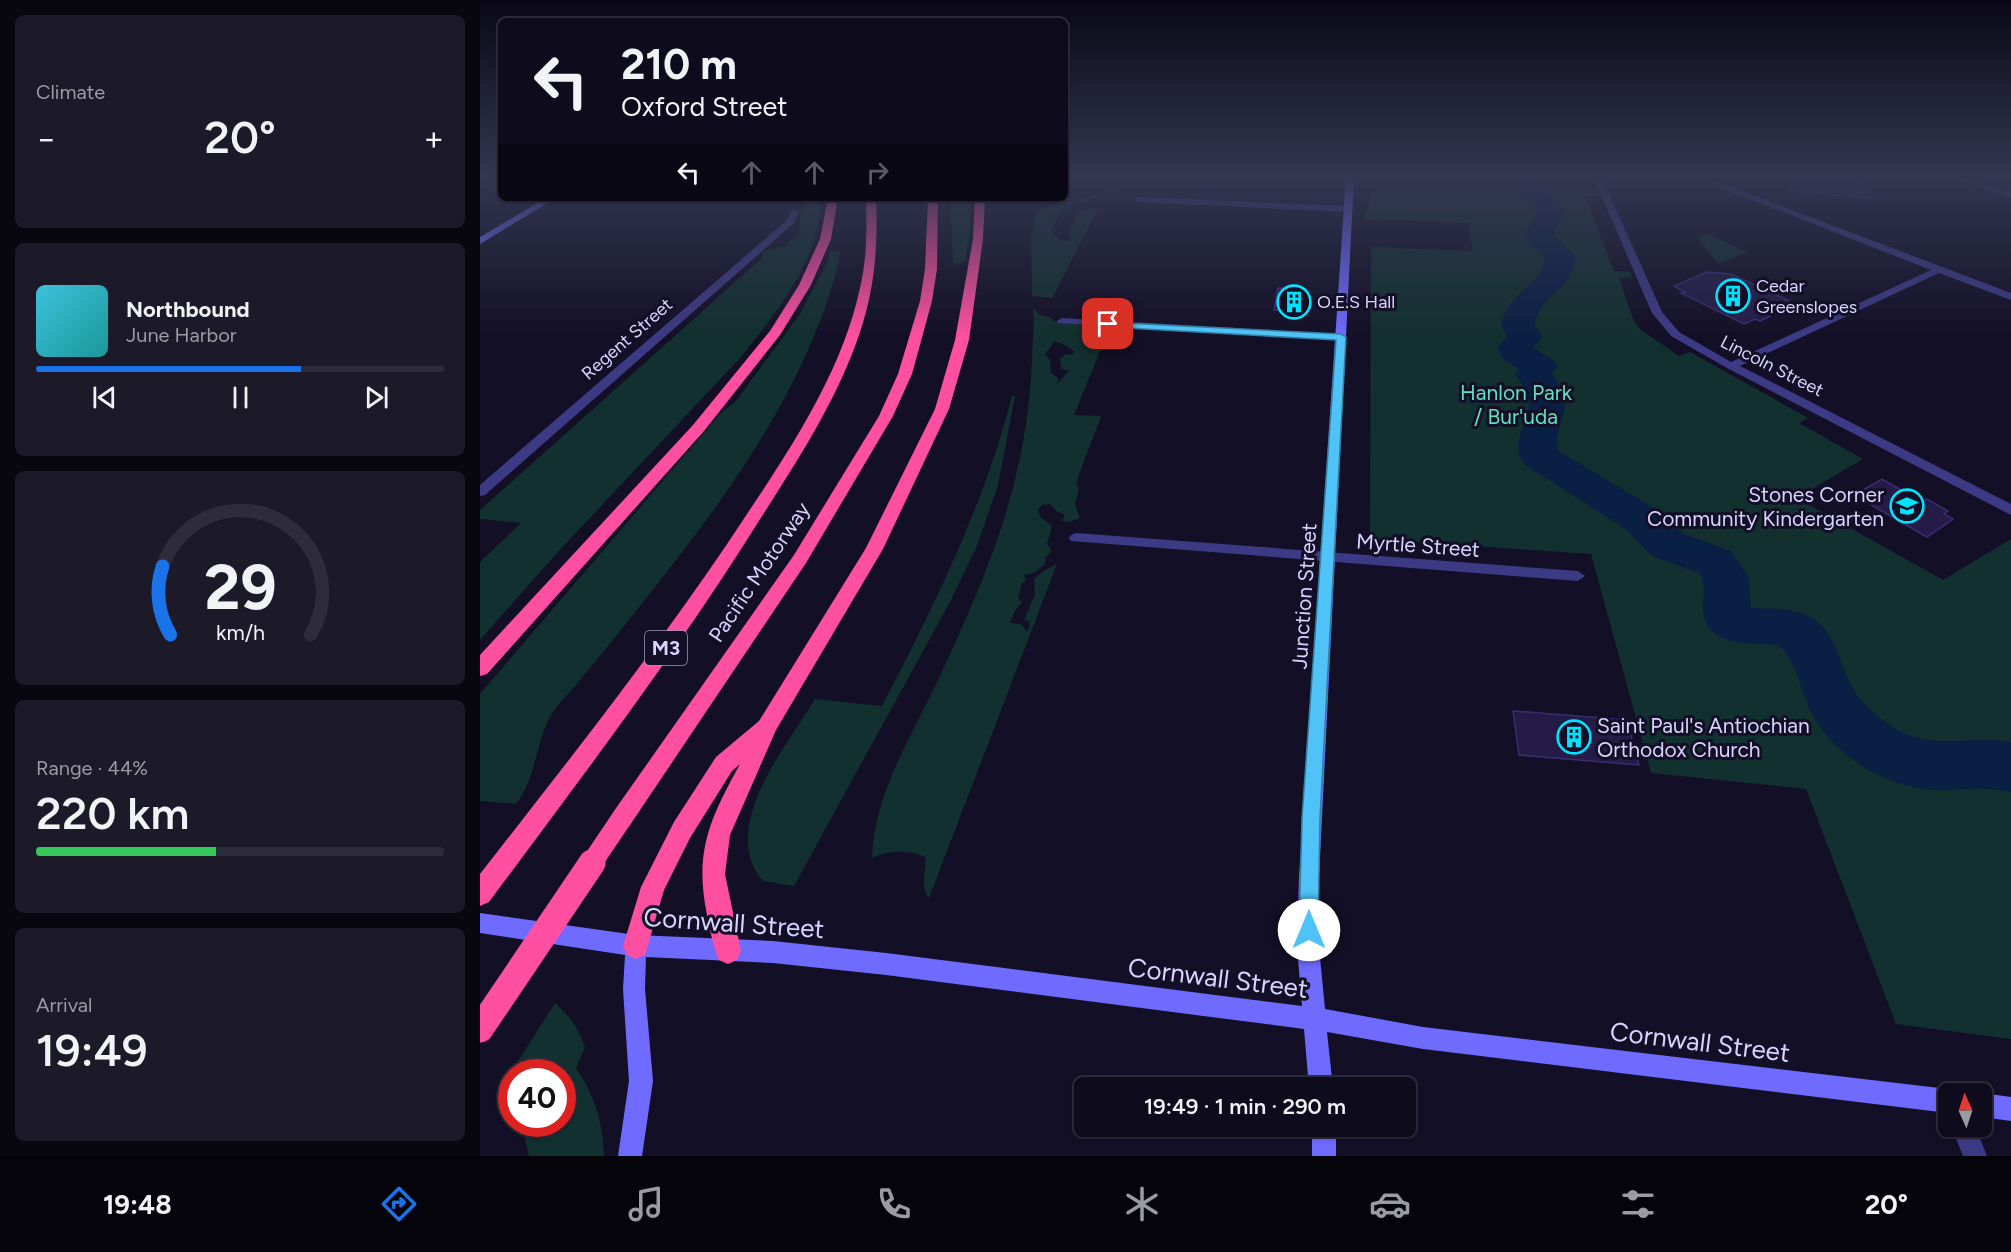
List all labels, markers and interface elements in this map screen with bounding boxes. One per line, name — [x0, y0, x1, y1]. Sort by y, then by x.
text: 210 m — [621, 39, 737, 90]
icon: left — [522, 42, 600, 120]
text: Climate — [36, 80, 105, 104]
text: Oxford Street — [621, 90, 788, 123]
text: 20° — [204, 110, 276, 164]
text: − — [36, 119, 57, 158]
text: + — [423, 119, 444, 158]
icon: left — [672, 156, 705, 189]
icon: ahead — [735, 156, 768, 189]
icon: ahead — [798, 156, 831, 189]
icon: right — [861, 156, 894, 189]
place label: Cedar Greenslopes — [1756, 275, 1857, 318]
building icon: Cedar Greenslopes — [1715, 278, 1751, 314]
building icon: O.E.S Hall — [1276, 284, 1312, 320]
place label: O.E.S Hall — [1317, 291, 1395, 313]
street label: Regent Street — [577, 293, 677, 384]
text: Northbound — [126, 296, 250, 323]
pin — [1082, 298, 1133, 349]
icon: arrive — [1091, 307, 1124, 340]
text: June Harbor — [126, 323, 237, 347]
street label: Lincoln Street — [1717, 331, 1827, 401]
park label: Hanlon Park / Bur'uda — [1460, 380, 1573, 429]
icon: previous — [88, 381, 121, 414]
icon: pause — [224, 381, 257, 414]
icon: next — [360, 381, 393, 414]
place label: Stones Corner Community Kindergarten — [1647, 482, 1884, 531]
school or university icon: Stones Corner Community Kindergarten — [1889, 488, 1925, 524]
street label: Pacific Motorway — [703, 497, 815, 647]
street label: Junction Street — [1286, 522, 1322, 670]
street label: Myrtle Street — [1355, 528, 1481, 562]
text: 29 — [204, 550, 276, 625]
text: km/h — [216, 620, 264, 645]
road number: M3 — [645, 631, 687, 665]
place label: Saint Paul's Antiochian Orthodox Church — [1597, 713, 1810, 762]
building icon: Saint Paul's Antiochian Orthodox Church — [1556, 719, 1592, 755]
text: Range · 44% — [36, 756, 148, 780]
text: 220 km — [36, 786, 189, 840]
position arrow — [1277, 898, 1341, 962]
street label: Cornwall Street — [643, 901, 826, 945]
street label: Cornwall Street — [1126, 951, 1310, 1005]
text: Arrival — [36, 993, 92, 1017]
street label: Cornwall Street — [1608, 1015, 1792, 1069]
text: 19:49 — [36, 1023, 147, 1077]
speed limit sign: 40 — [498, 1059, 576, 1137]
north arrow — [1938, 1083, 1992, 1137]
map controls — [1938, 1083, 1992, 1137]
text: 19:49 · 1 min · 290 m — [1144, 1093, 1346, 1120]
icon: directions — [378, 1183, 420, 1225]
icon: music — [625, 1183, 667, 1225]
icon: phone — [873, 1183, 915, 1225]
icon: climate — [1121, 1183, 1163, 1225]
icon: car — [1369, 1183, 1411, 1225]
icon: filters — [1617, 1183, 1659, 1225]
text: 19:48 — [103, 1188, 172, 1221]
text: 20° — [1865, 1188, 1908, 1221]

